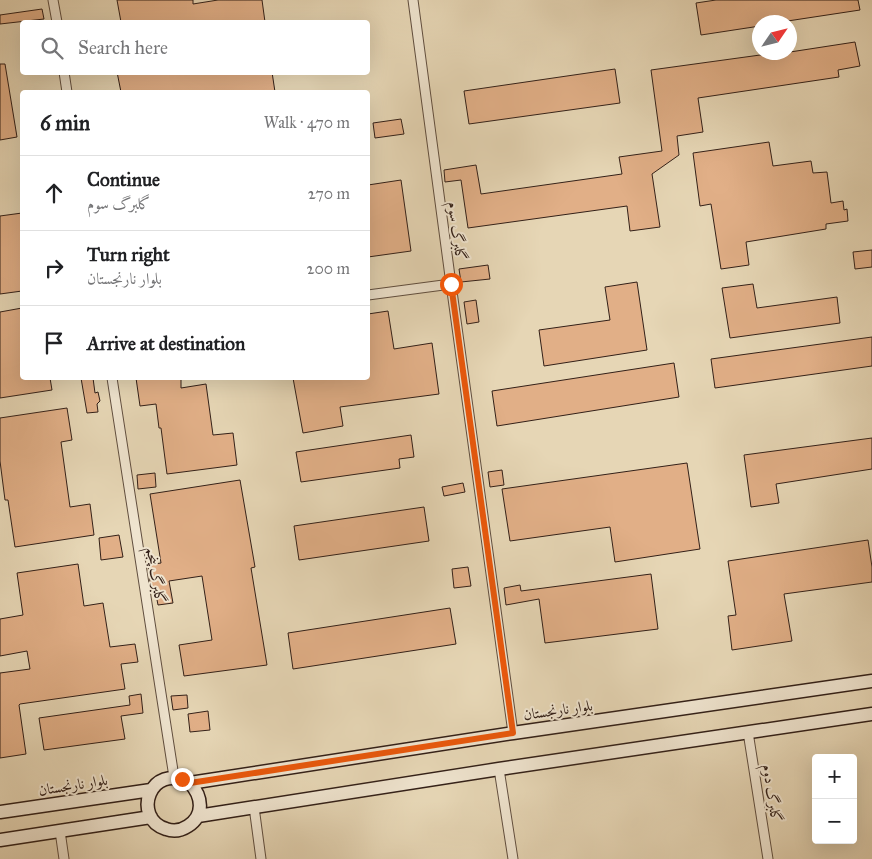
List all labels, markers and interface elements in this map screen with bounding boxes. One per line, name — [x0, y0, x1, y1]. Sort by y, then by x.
north arrow — [752, 15, 797, 60]
search box — [20, 20, 370, 75]
icon: search — [38, 34, 66, 62]
text: Search here — [78, 36, 168, 59]
text: 6 min — [40, 110, 90, 136]
text: Walk · 470 m — [264, 113, 350, 132]
text: Continue — [87, 168, 160, 191]
icon: ahead — [40, 179, 68, 207]
text: 270 m — [308, 184, 350, 203]
text: گلبرگ سوم — [87, 194, 150, 213]
street label: گلبرگ سوم — [440, 200, 470, 262]
text: Turn right — [87, 243, 170, 266]
icon: right — [40, 254, 68, 282]
text: 200 m — [307, 259, 350, 278]
text: بلوار نارنجستان — [87, 269, 162, 288]
route start — [440, 273, 463, 296]
icon: arrive — [40, 329, 68, 357]
text: Arrive at destination — [87, 332, 245, 355]
street label: گلبرگ پنجم — [138, 545, 169, 605]
street label: بلوار نارنجستان — [522, 696, 594, 724]
map controls — [812, 754, 857, 844]
button: + — [812, 754, 857, 799]
street label: گلبرگ دوم — [755, 763, 785, 824]
route end — [171, 768, 194, 791]
street label: بلوار نارنجستان — [37, 771, 109, 799]
button: − — [812, 799, 857, 844]

